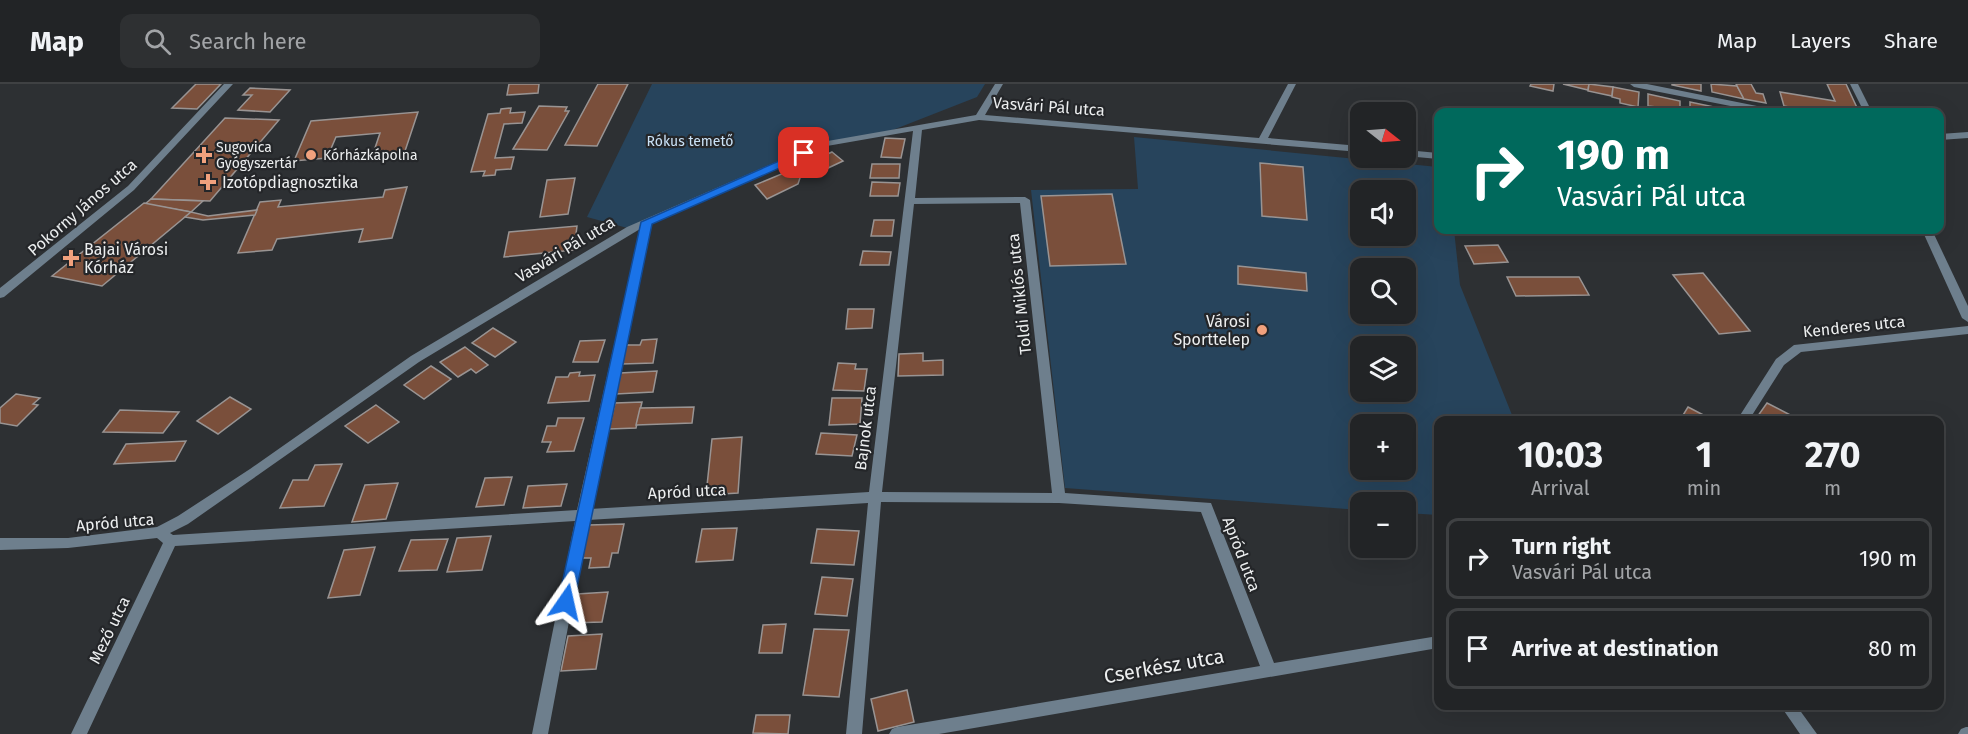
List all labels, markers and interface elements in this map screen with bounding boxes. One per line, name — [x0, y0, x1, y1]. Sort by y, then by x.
search box — [120, 14, 540, 68]
text: Map — [30, 25, 84, 58]
icon: search — [141, 25, 174, 58]
text: Search here — [189, 28, 307, 55]
text: Map — [1717, 28, 1757, 54]
text: Layers — [1790, 28, 1851, 54]
text: Share — [1884, 28, 1938, 54]
street label: Vasvári Pál utca — [992, 93, 1106, 120]
north arrow — [1350, 102, 1416, 168]
map controls — [1350, 102, 1416, 558]
pin — [778, 127, 829, 178]
text: 190 m — [1557, 130, 1670, 180]
icon: right — [1458, 132, 1536, 210]
park label: Rókus temető — [646, 133, 734, 150]
icon: arrive — [787, 136, 820, 169]
place label: Sugovica Gyógyszertár — [216, 139, 298, 172]
place label: Kórházkápolna — [323, 147, 418, 164]
marker: Sugovica Gyógyszertár — [197, 148, 211, 162]
marker: Kórházkápolna — [304, 148, 318, 162]
street label: Pokorny János utca — [24, 155, 141, 260]
marker: Izotópdiagnosztika — [199, 173, 217, 191]
place label: Izotópdiagnosztika — [222, 173, 358, 192]
button: sound — [1350, 180, 1416, 246]
text: Vasvári Pál utca — [1557, 181, 1746, 213]
street label: Vasvári Pál utca — [512, 212, 618, 286]
street label: Toldi Miklós utca — [1004, 233, 1035, 355]
place label: Bajai Városi Kórház — [84, 240, 168, 277]
marker: Bajai Városi Kórház — [62, 249, 80, 267]
button: search — [1350, 258, 1416, 324]
place label: Városi Sporttelep — [1173, 312, 1250, 349]
street label: Kenderes utca — [1802, 312, 1906, 341]
marker: Városi Sporttelep — [1255, 323, 1269, 337]
button: layers — [1350, 336, 1416, 402]
street label: Bajnok utca — [851, 385, 880, 471]
button: + — [1350, 414, 1416, 480]
text: 10:03 — [1517, 433, 1603, 477]
text: 1 — [1696, 433, 1712, 477]
text: 270 — [1805, 433, 1861, 477]
text: Arrival — [1531, 476, 1590, 500]
text: min — [1687, 476, 1721, 500]
text: m — [1824, 476, 1841, 500]
street label: Apród utca — [647, 480, 727, 503]
button: − — [1350, 492, 1416, 558]
street label: Apród utca — [75, 510, 155, 535]
street label: Apród utca — [1219, 514, 1264, 594]
text: Turn right — [1512, 533, 1611, 560]
icon: right — [1461, 542, 1494, 575]
text: 190 m — [1859, 545, 1917, 572]
text: Vasvári Pál utca — [1512, 560, 1652, 584]
position arrow — [534, 570, 598, 634]
street label: Mező utca — [85, 593, 134, 667]
icon: arrive — [1461, 632, 1494, 665]
text: Arrive at destination — [1512, 635, 1719, 662]
text: 80 m — [1868, 635, 1917, 662]
street label: Cserkész utca — [1102, 644, 1226, 688]

